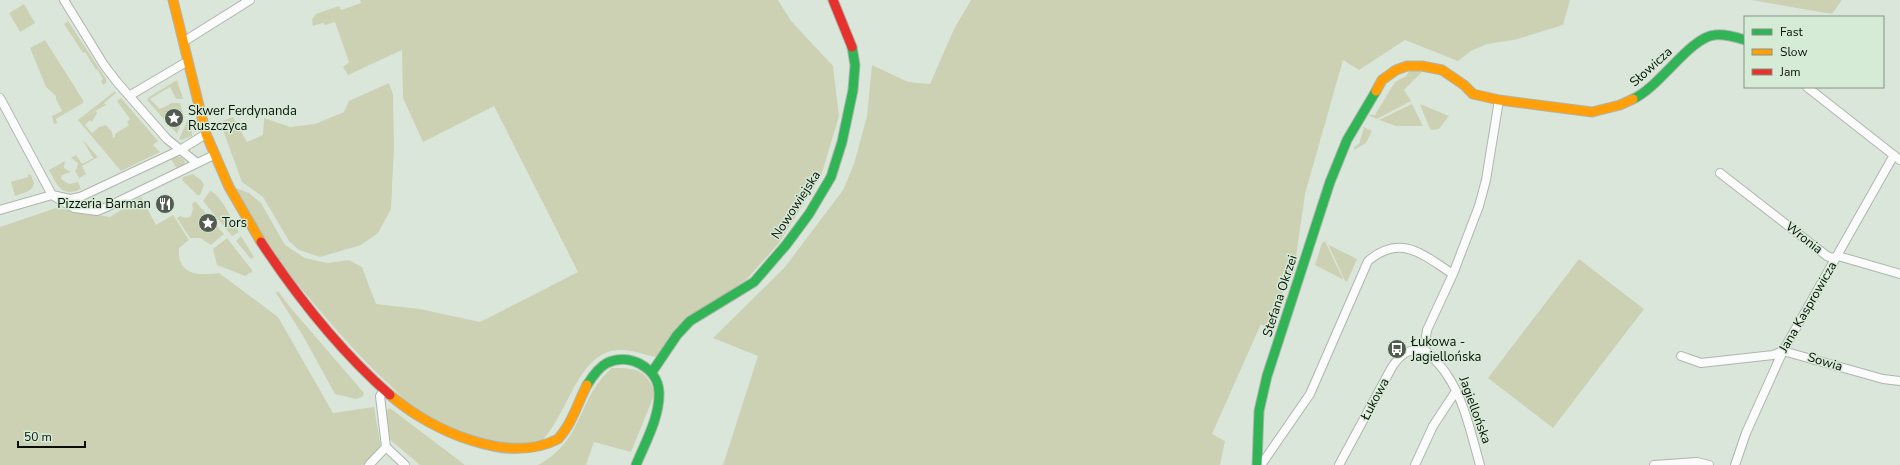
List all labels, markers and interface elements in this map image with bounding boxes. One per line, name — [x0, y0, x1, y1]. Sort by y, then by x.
legend — [1744, 16, 1884, 88]
text: Fast — [1780, 24, 1803, 40]
street label: Słowicza — [1626, 43, 1676, 91]
text: Slow — [1780, 44, 1808, 60]
text: Jam — [1779, 64, 1801, 80]
place label: Skwer Ferdynanda Ruszczyca — [188, 102, 297, 135]
place icon: Skwer Ferdynanda Ruszczyca — [163, 107, 185, 129]
street label: Nowowiejska — [767, 167, 825, 243]
restaurant icon: Pizzeria Barman — [154, 193, 176, 215]
place label: Pizzeria Barman — [57, 195, 151, 213]
place icon: Tors — [197, 212, 219, 234]
place label: Tors — [222, 214, 247, 232]
street label: Wronia — [1782, 218, 1826, 258]
street label: Stefana Okrzei — [1258, 253, 1302, 339]
street label: Jana Kasprowicza — [1774, 258, 1841, 357]
place label: Łukowa - Jagiellońska — [1410, 333, 1481, 366]
bus stop icon: Łukowa - Jagiellońska — [1386, 338, 1408, 360]
street label: Sowia — [1805, 348, 1845, 376]
street label: Jagiellońska — [1454, 373, 1496, 446]
street label: Łukowa — [1356, 375, 1394, 424]
scale bar — [18, 423, 85, 449]
text: 50 m — [24, 429, 52, 445]

